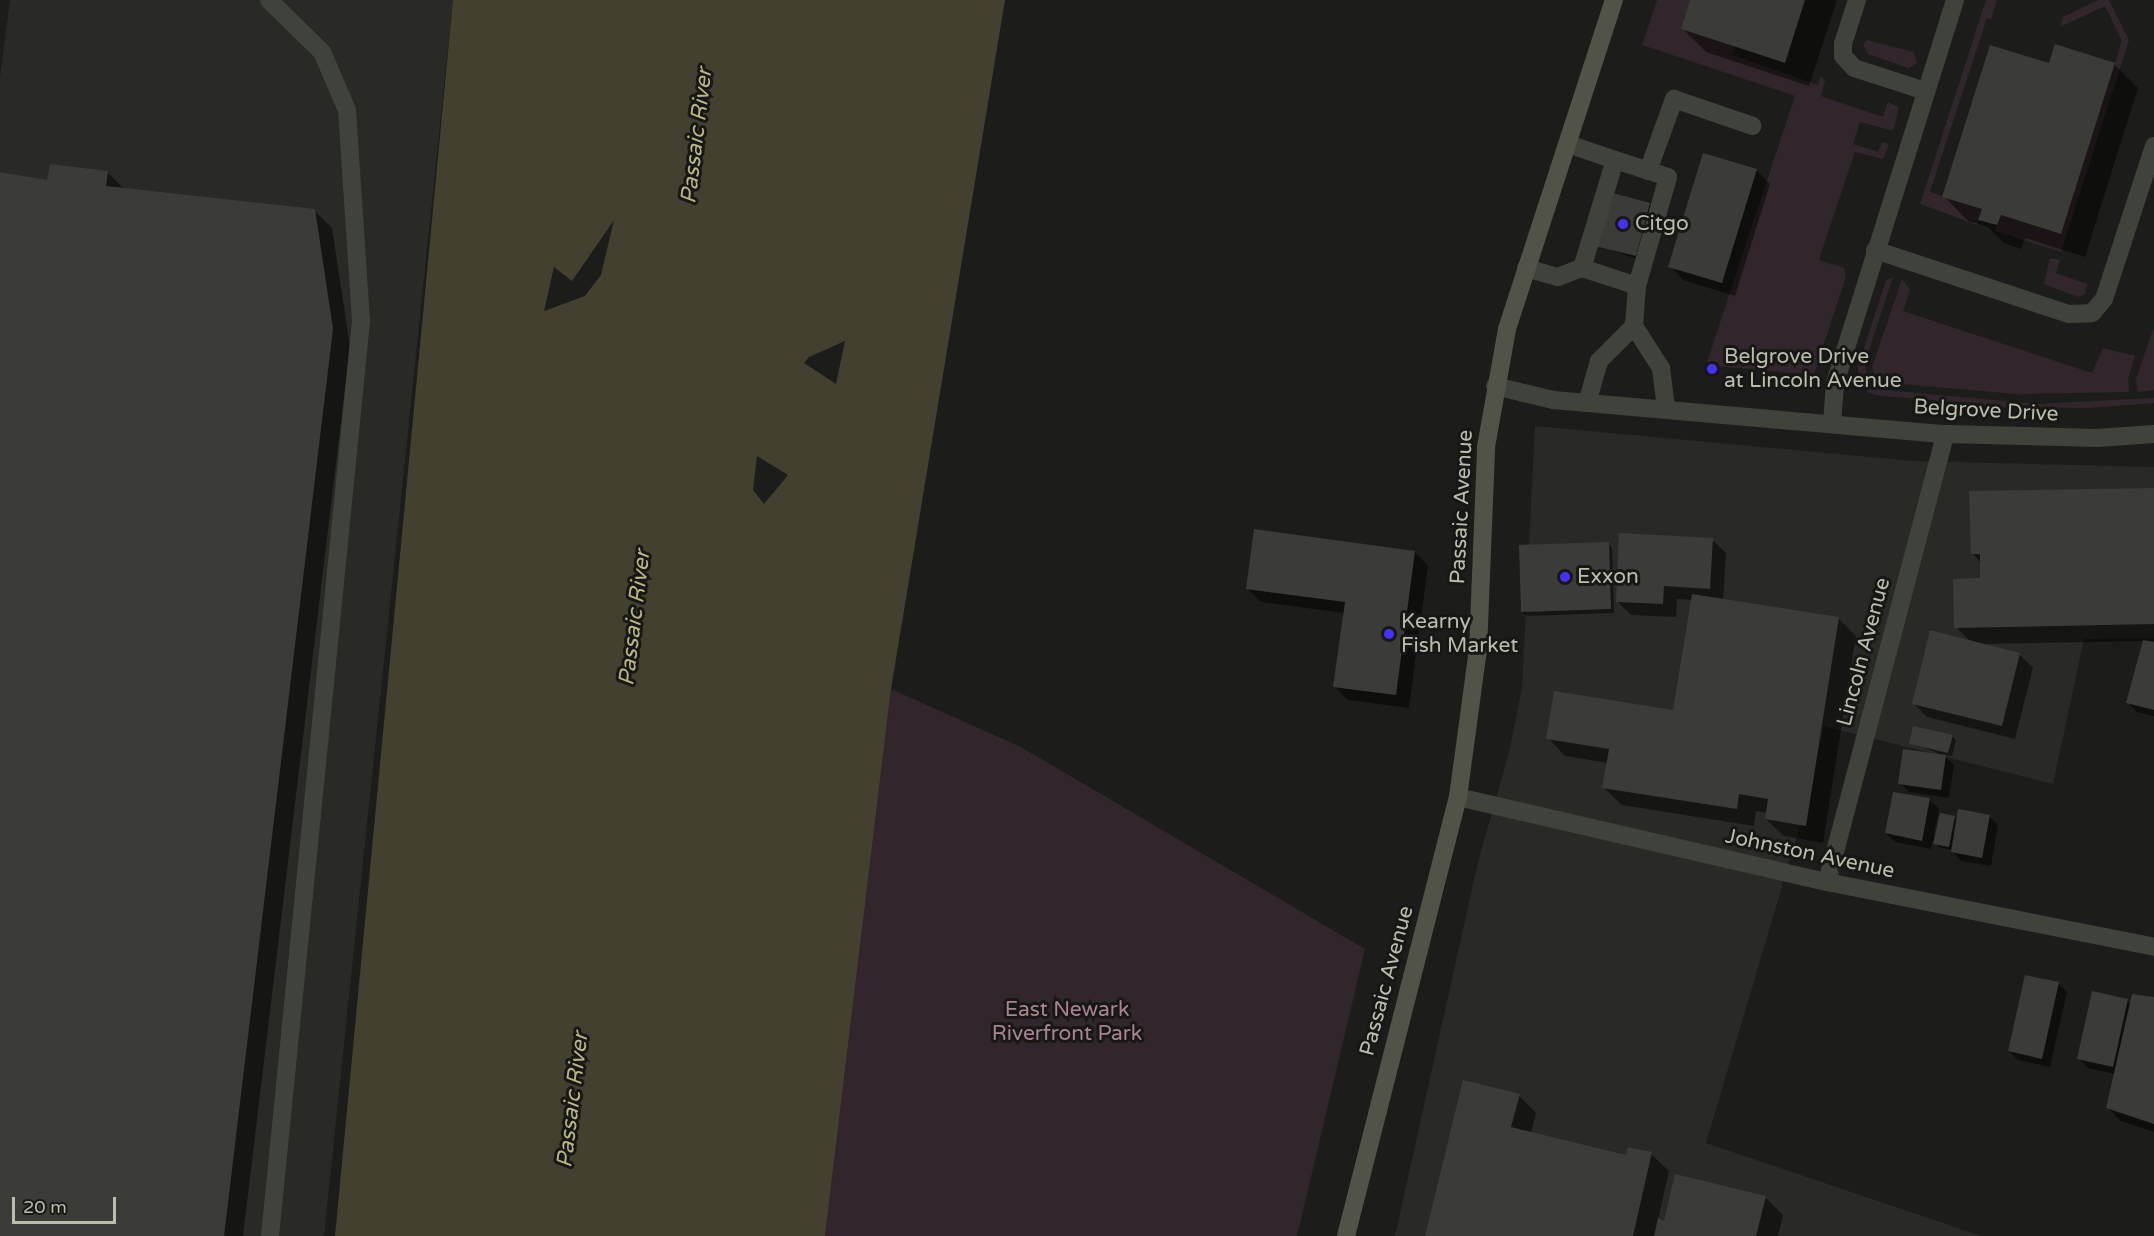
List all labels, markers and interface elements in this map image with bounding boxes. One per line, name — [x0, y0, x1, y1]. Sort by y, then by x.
water label: Passaic River — [676, 67, 718, 205]
place label: Citgo — [1635, 211, 1689, 237]
marker: Citgo — [1616, 217, 1630, 231]
place label: Belgrove Drive at Lincoln Avenue — [1724, 344, 1902, 394]
marker: Belgrove Drive at Lincoln Avenue — [1705, 362, 1719, 376]
street label: Belgrove Drive — [1913, 395, 2059, 427]
street label: Passaic Avenue — [1445, 429, 1479, 585]
water label: Passaic River — [614, 549, 656, 687]
place label: Exxon — [1577, 564, 1639, 590]
marker: Exxon — [1558, 570, 1572, 584]
street label: Lincoln Avenue — [1832, 575, 1896, 729]
place label: Kearny Fish Market — [1401, 609, 1518, 659]
marker: Kearny Fish Market — [1382, 627, 1396, 641]
street label: Johnston Avenue — [1723, 824, 1897, 884]
street label: Passaic Avenue — [1355, 903, 1419, 1059]
park label: East Newark Riverfront Park — [992, 997, 1142, 1047]
water label: Passaic River — [552, 1031, 594, 1169]
scale bar — [15, 1185, 118, 1223]
text: 20 m — [23, 1196, 67, 1218]

